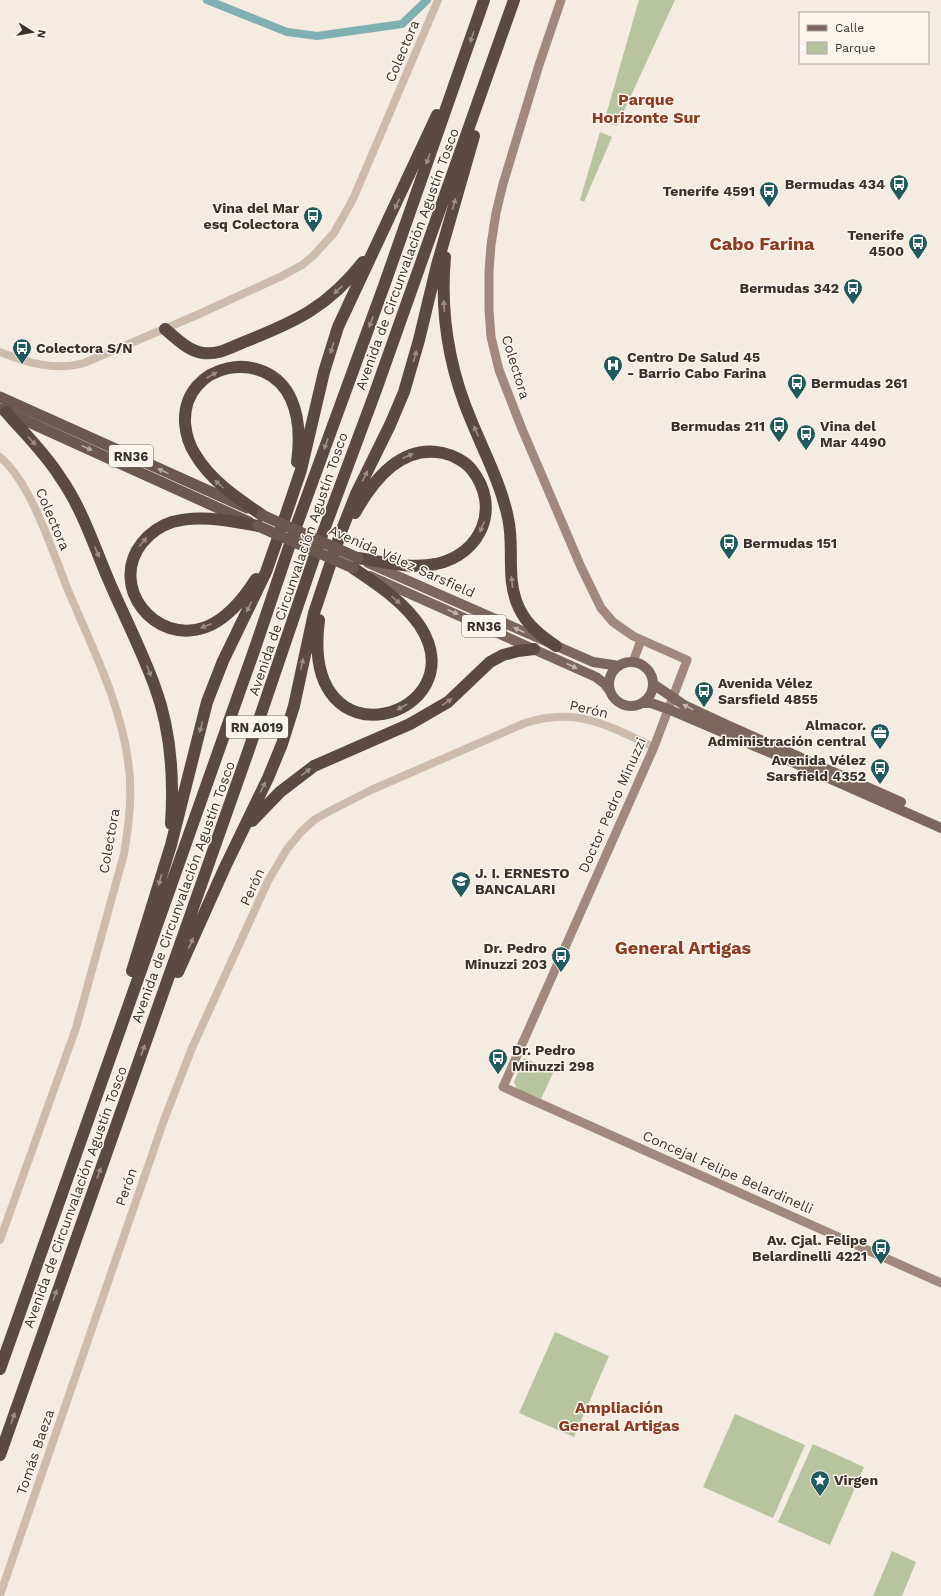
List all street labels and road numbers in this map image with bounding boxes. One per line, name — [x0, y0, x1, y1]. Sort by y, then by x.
street label: Colectora — [382, 17, 422, 84]
street label: Avenida de Circunvalación Agustín Tosco — [352, 126, 462, 392]
street label: Colectora — [499, 333, 533, 401]
street label: Avenida de Circunvalación Agustín Tosco — [245, 430, 351, 698]
road number: RN36 — [109, 445, 153, 467]
street label: Colectora — [33, 486, 73, 553]
street label: Avenida Vélez Sarsfield — [326, 522, 478, 600]
road number: RN36 — [462, 615, 506, 637]
street label: Perón — [568, 697, 610, 721]
road number: RN A019 — [226, 716, 288, 738]
street label: Doctor Pedro Minuzzi — [575, 735, 649, 875]
street label: Avenida de Circunvalación Agustín Tosco — [128, 759, 238, 1025]
street label: Colectora — [95, 807, 123, 875]
street label: Perón — [236, 866, 268, 908]
street label: Avenida de Circunvalación Agustín Tosco — [20, 1064, 130, 1330]
street label: Concejal Felipe Belardinelli — [640, 1127, 816, 1217]
street label: Perón — [112, 1166, 140, 1208]
street label: Tomás Baeza — [13, 1407, 57, 1497]

